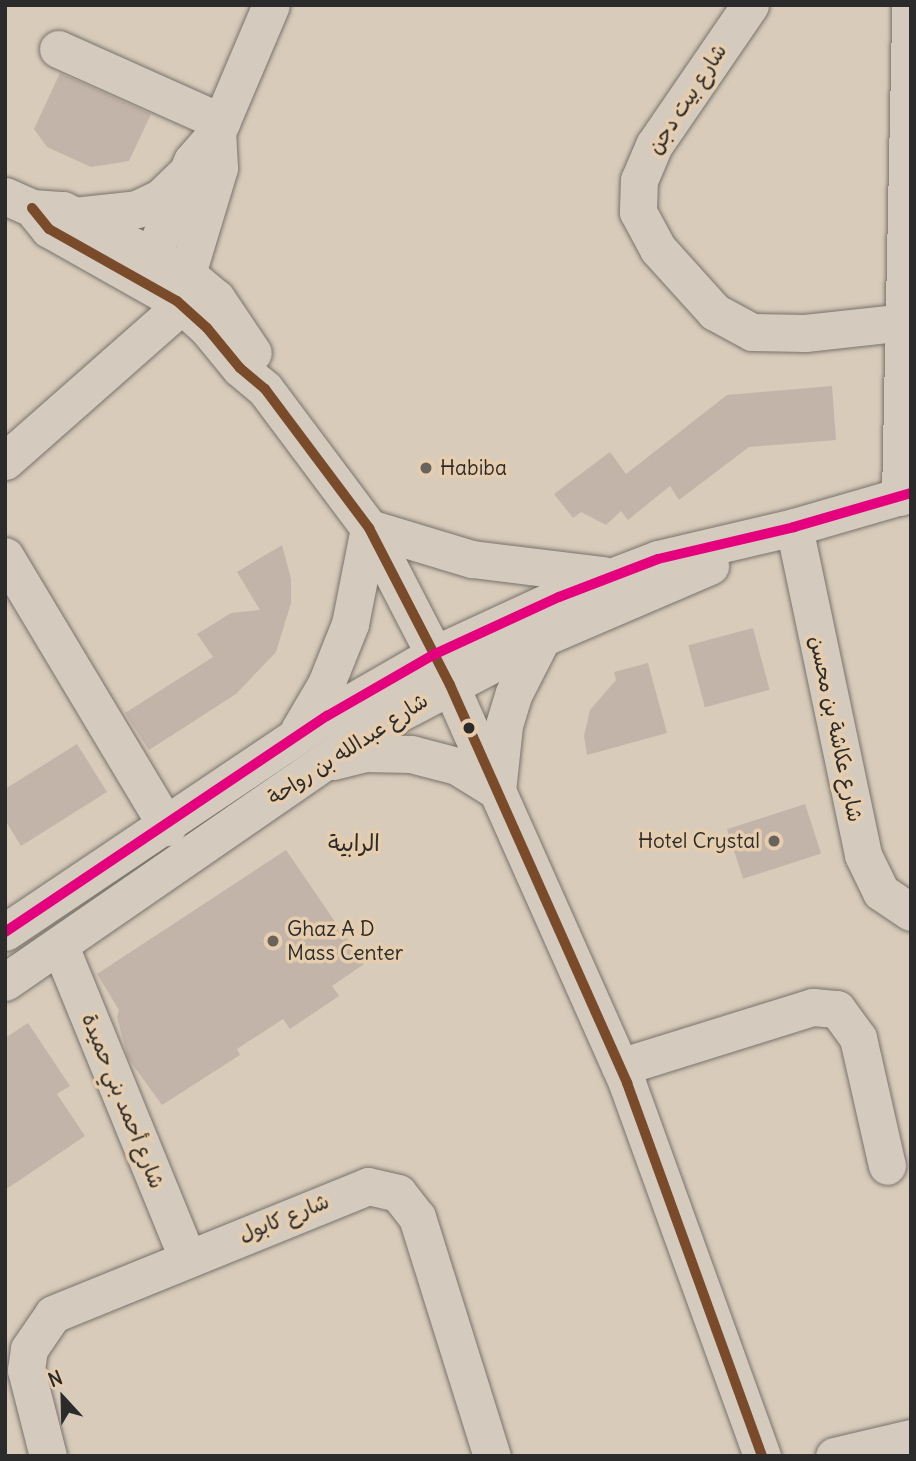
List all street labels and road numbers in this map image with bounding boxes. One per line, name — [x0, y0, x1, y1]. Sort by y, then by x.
street label: شارع بيت دجن — [642, 39, 732, 159]
street label: شارع عكاشة بن محسن — [804, 634, 868, 824]
street label: شارع عبدالله بن رواحة — [263, 688, 433, 810]
street label: شارع أحمد بني حميدة — [76, 1010, 170, 1192]
street label: شارع كابول — [235, 1189, 333, 1247]

